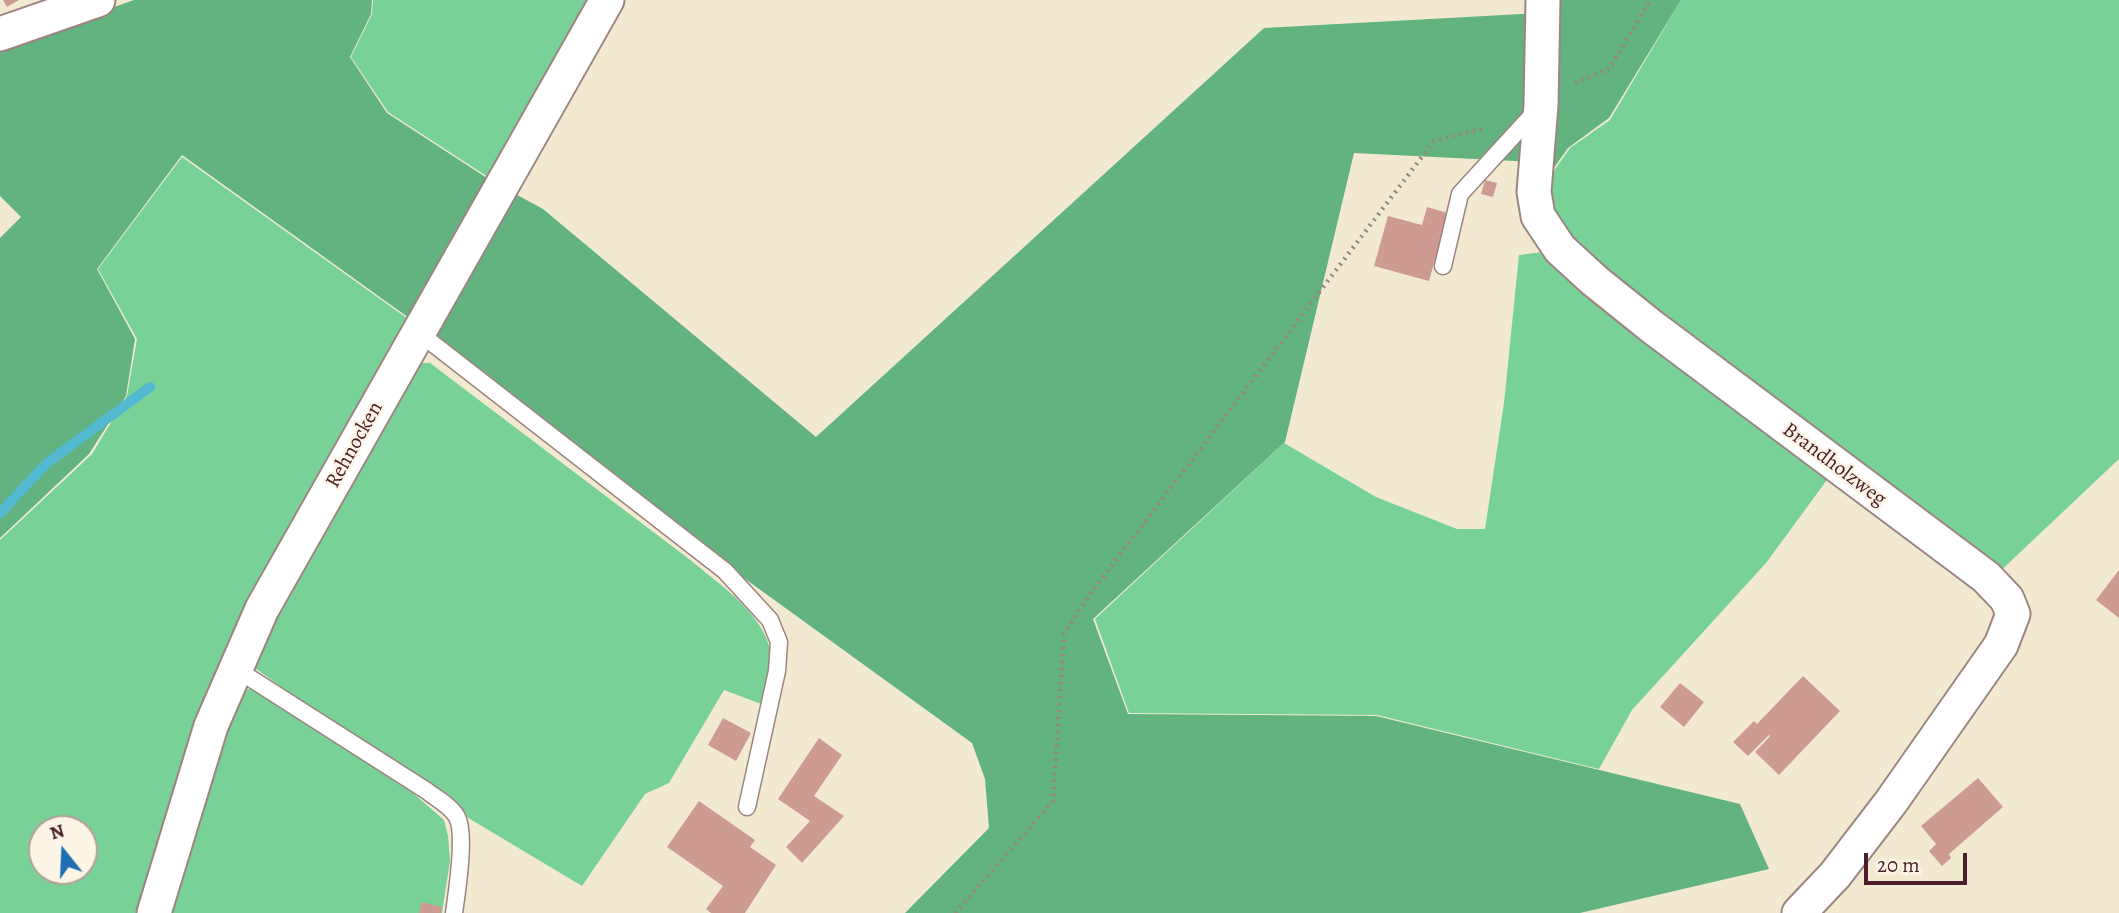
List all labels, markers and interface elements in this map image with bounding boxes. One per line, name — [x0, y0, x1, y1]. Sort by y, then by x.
street label: Rehnocken — [321, 398, 389, 492]
street label: Brandholzweg — [1777, 418, 1891, 512]
north arrow — [28, 815, 98, 885]
text: N — [47, 817, 68, 846]
scale bar — [1867, 839, 1970, 883]
text: 20 m — [1877, 851, 1920, 879]

